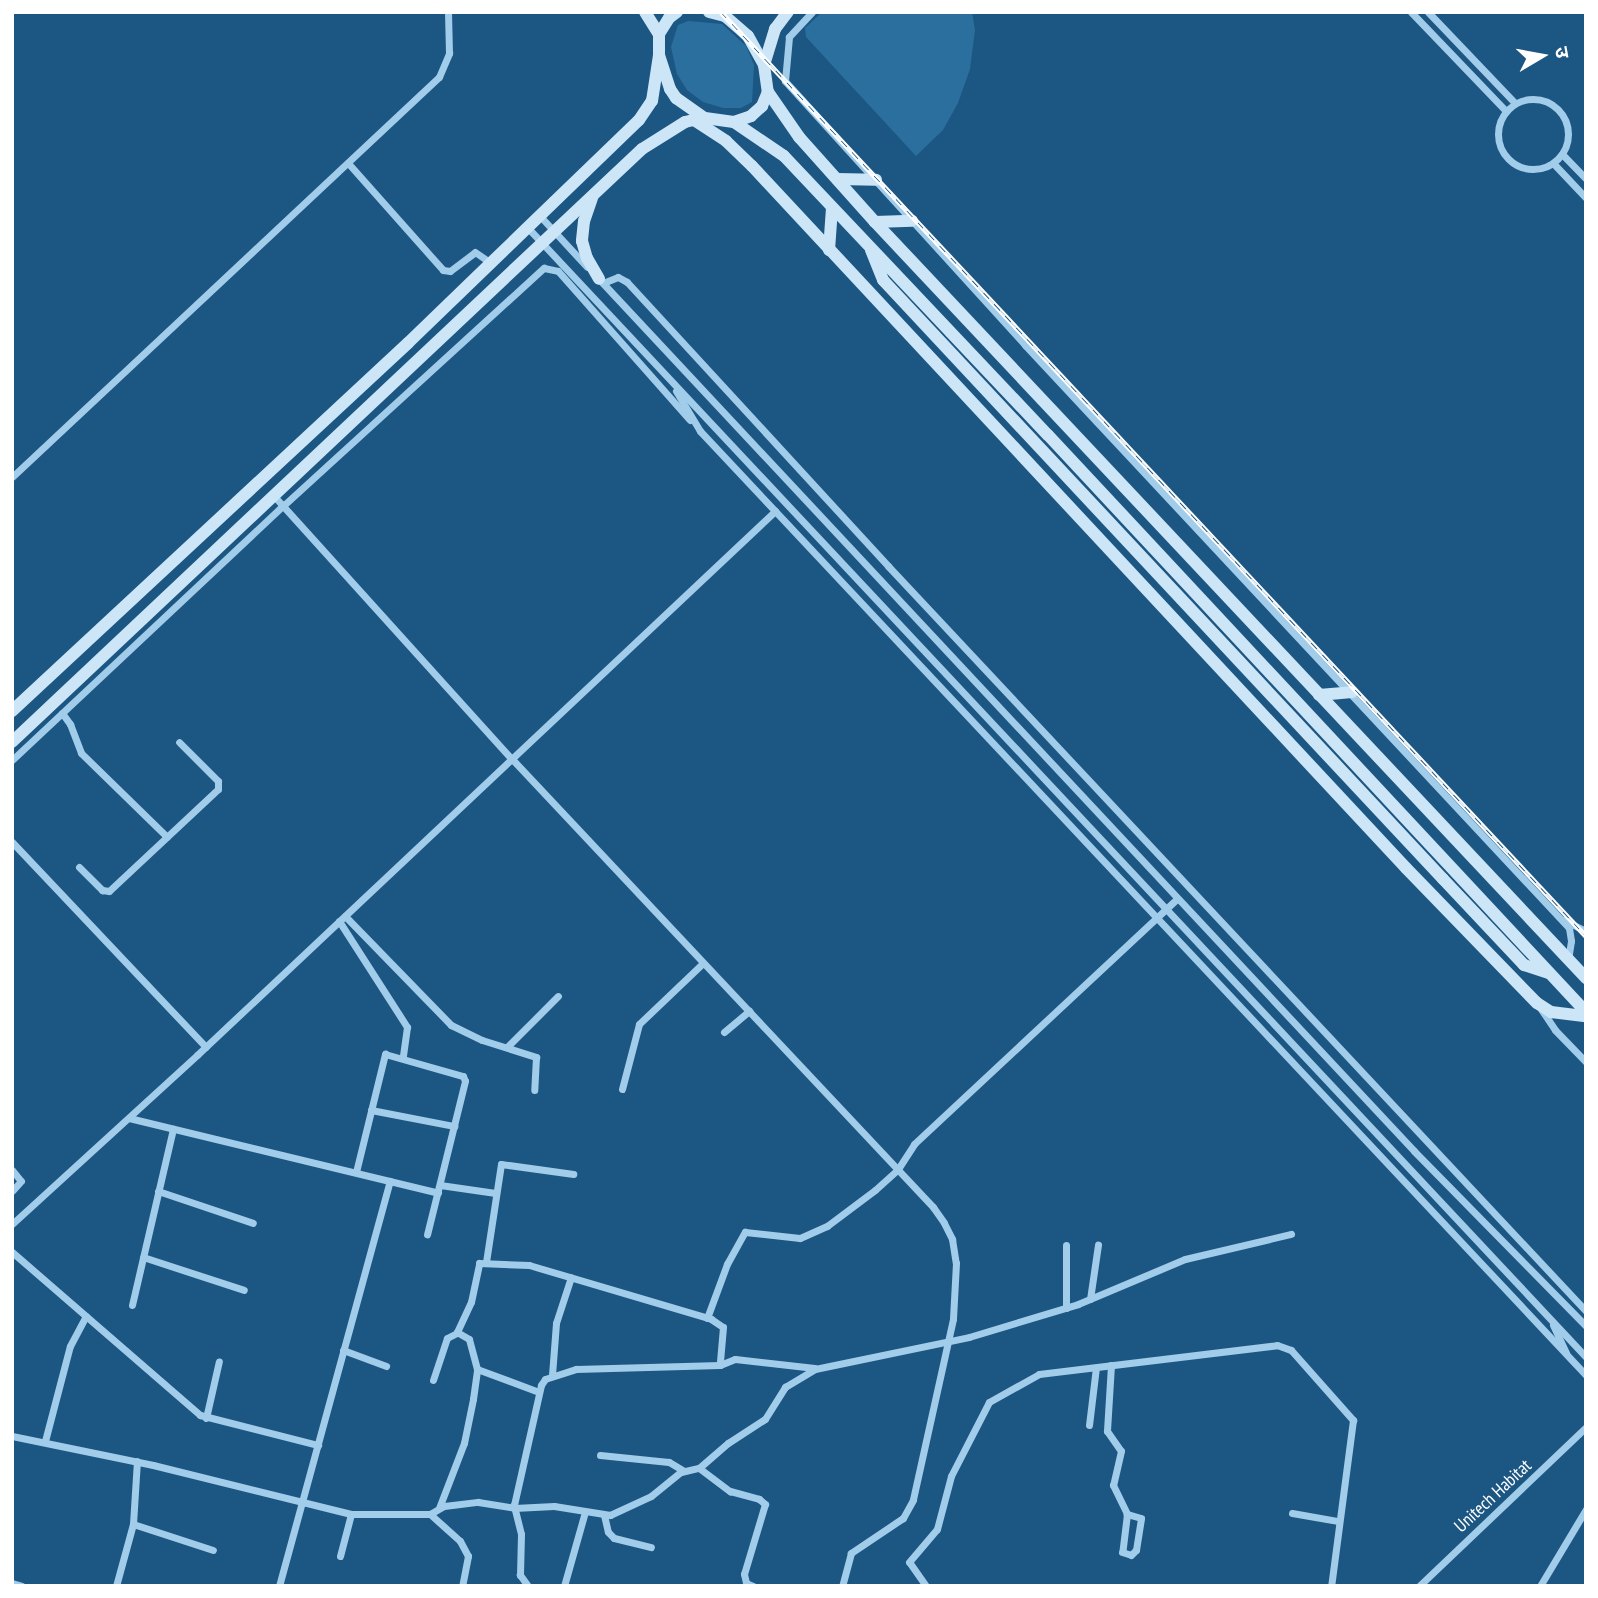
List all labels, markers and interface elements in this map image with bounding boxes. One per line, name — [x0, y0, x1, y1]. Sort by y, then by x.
north arrow — [1507, 21, 1577, 91]
text: उ — [1550, 45, 1575, 60]
street label: Unitech Habitat — [1450, 1455, 1536, 1537]

